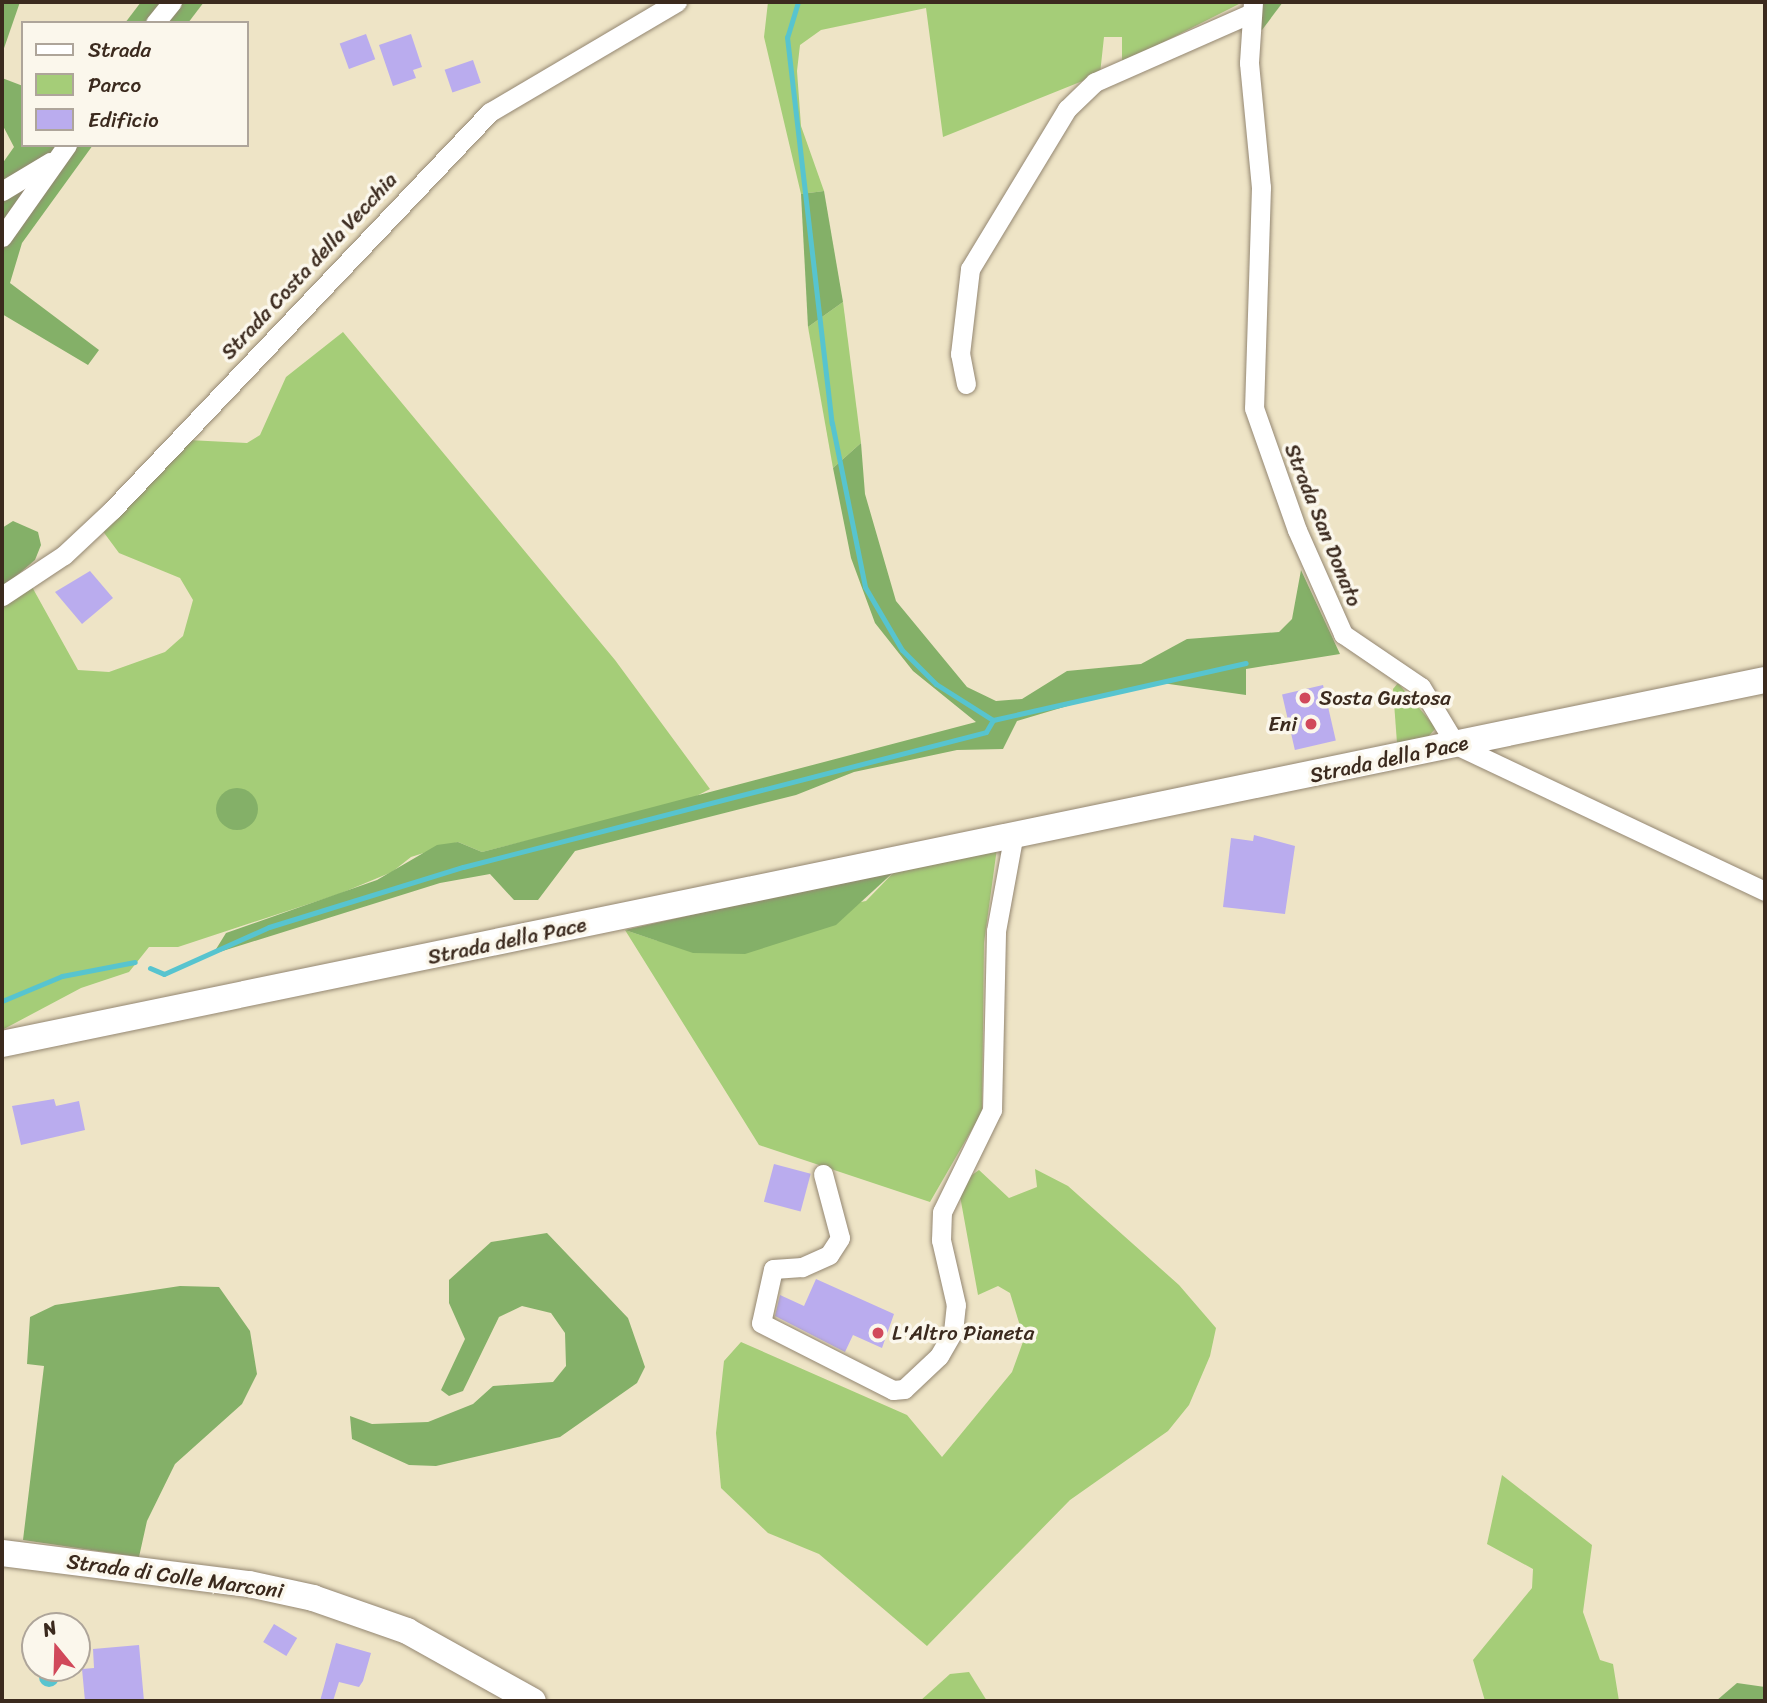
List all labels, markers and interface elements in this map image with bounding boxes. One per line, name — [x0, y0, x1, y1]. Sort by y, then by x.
legend — [21, 21, 248, 147]
text: Strada — [88, 31, 151, 69]
text: Parco — [88, 66, 141, 104]
text: Edificio — [88, 101, 159, 139]
street label: Strada Costa della Vecchia — [216, 167, 402, 365]
street label: Strada San Donato — [1279, 440, 1367, 610]
place label: Sosta Gustosa — [1319, 685, 1451, 711]
marker: Sosta Gustosa — [1297, 690, 1313, 706]
place label: Eni — [1268, 711, 1297, 737]
marker: Eni — [1303, 716, 1319, 732]
street label: Strada della Pace — [1307, 730, 1471, 788]
street label: Strada della Pace — [425, 912, 589, 970]
place label: L'Altro Pianeta — [892, 1320, 1033, 1346]
marker: L'Altro Pianeta — [870, 1325, 886, 1341]
street label: Strada di Colle Marconi — [66, 1548, 284, 1604]
text: N — [38, 1611, 61, 1646]
north arrow — [21, 1612, 91, 1682]

